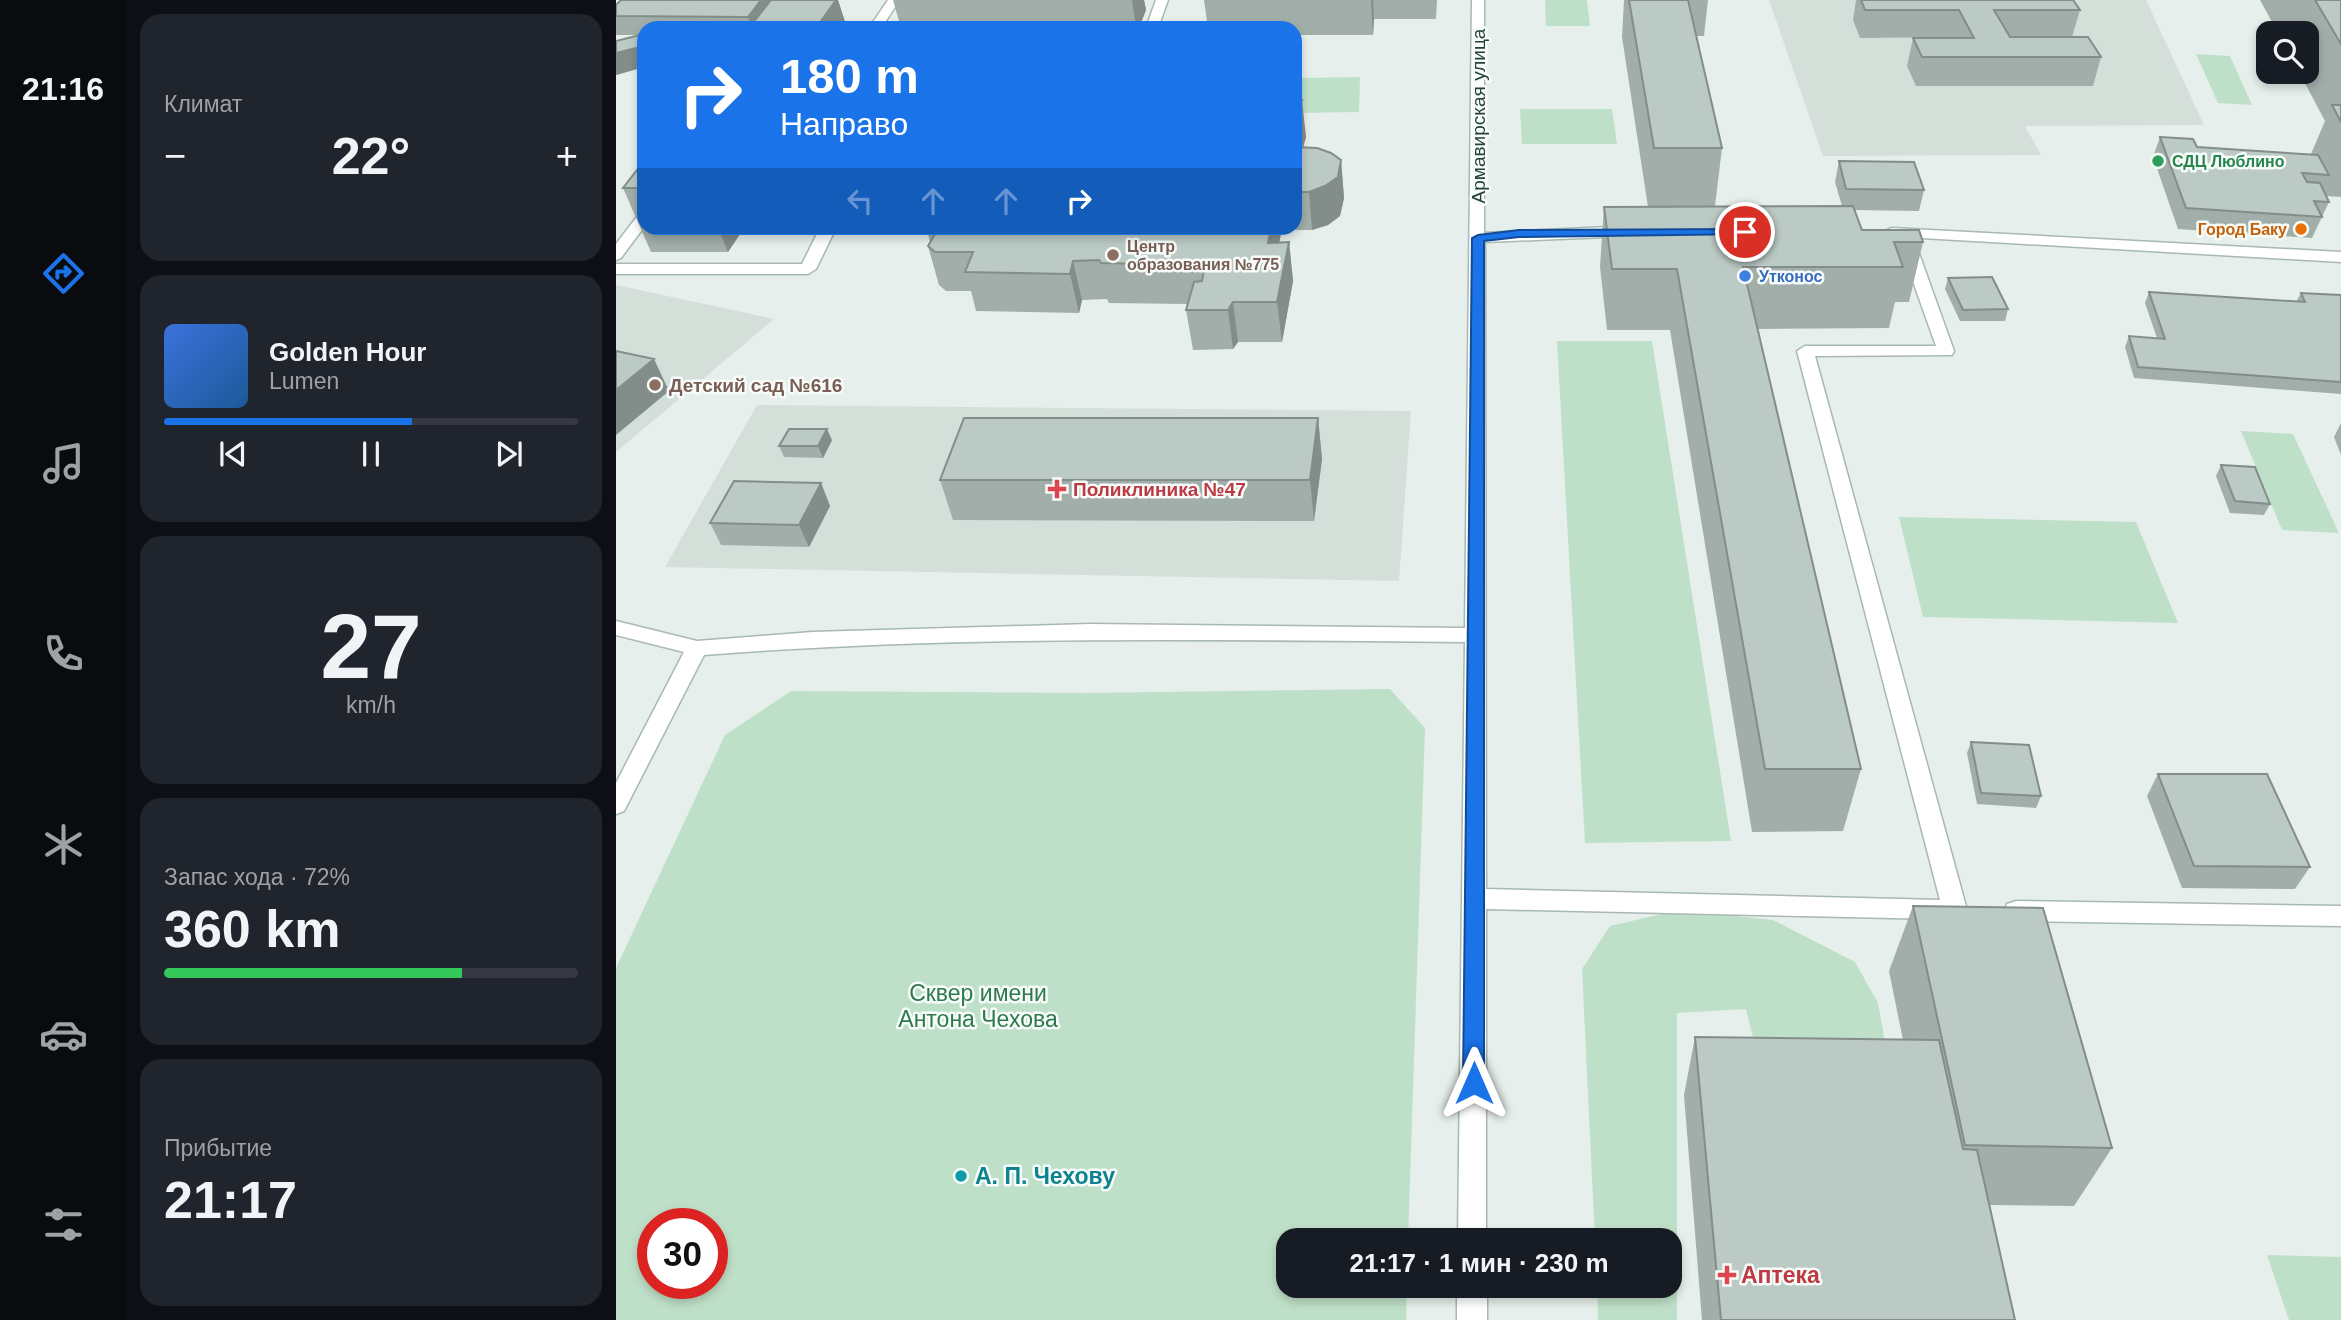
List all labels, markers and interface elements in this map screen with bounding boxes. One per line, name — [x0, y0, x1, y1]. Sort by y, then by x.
map controls — [2256, 21, 2319, 84]
button: search — [2256, 21, 2319, 84]
street label: Армавирская улица — [1468, 28, 1489, 203]
icon: right — [665, 49, 756, 140]
text: 180 m — [780, 49, 919, 103]
text: 21:16 — [22, 71, 104, 107]
text: Климат — [164, 91, 242, 117]
text: Направо — [780, 106, 908, 142]
text: 22° — [332, 127, 410, 185]
text: − — [164, 135, 186, 177]
text: + — [556, 135, 578, 177]
marker: СДЦ Люблино — [2150, 153, 2166, 169]
place label: СДЦ Люблино — [2172, 153, 2285, 170]
icon: left — [841, 182, 879, 220]
icon: ahead — [914, 182, 952, 220]
icon: ahead — [987, 182, 1025, 220]
icon: right — [1060, 182, 1098, 220]
pin — [1715, 202, 1775, 262]
icon: arrive — [1726, 213, 1764, 251]
place label: Город Баку — [2198, 221, 2287, 238]
marker: Город Баку — [2293, 221, 2309, 237]
place label: Центр образования №775 — [1127, 238, 1279, 273]
marker: Центр образования №775 — [1105, 247, 1121, 263]
icon: directions — [39, 249, 88, 298]
marker: Утконос — [1737, 268, 1753, 284]
place label: Утконос — [1759, 268, 1823, 285]
text: Golden Hour — [269, 337, 426, 367]
text: Lumen — [269, 368, 339, 394]
place label: Детский сад №616 — [669, 375, 842, 396]
marker: Детский сад №616 — [647, 377, 663, 393]
icon: previous — [214, 435, 252, 473]
icon: pause — [352, 435, 390, 473]
icon: next — [490, 435, 528, 473]
icon: music — [39, 439, 88, 488]
marker: Поликлиника №47 — [1047, 479, 1067, 499]
place label: Поликлиника №47 — [1073, 479, 1246, 500]
text: 27 — [320, 596, 422, 697]
icon: phone — [39, 629, 88, 678]
text: km/h — [346, 692, 396, 718]
icon: climate — [39, 820, 88, 869]
text: Запас хода · 72% — [164, 864, 350, 890]
text: 360 km — [164, 900, 340, 958]
park label: Сквер имени Антона Чехова — [898, 980, 1058, 1032]
icon: car — [39, 1010, 88, 1059]
position arrow — [1437, 1046, 1511, 1120]
text: Прибытие — [164, 1135, 272, 1161]
place label: А. П. Чехову — [975, 1163, 1115, 1189]
marker: А. П. Чехову — [953, 1168, 969, 1184]
text: 21:17 — [164, 1171, 297, 1229]
icon: filters — [39, 1200, 88, 1249]
speed limit sign: 30 — [637, 1208, 728, 1299]
text: 21:17 · 1 мин · 230 m — [1349, 1248, 1609, 1278]
place label: Аптека — [1741, 1262, 1820, 1288]
marker: Аптека — [1719, 1267, 1735, 1283]

